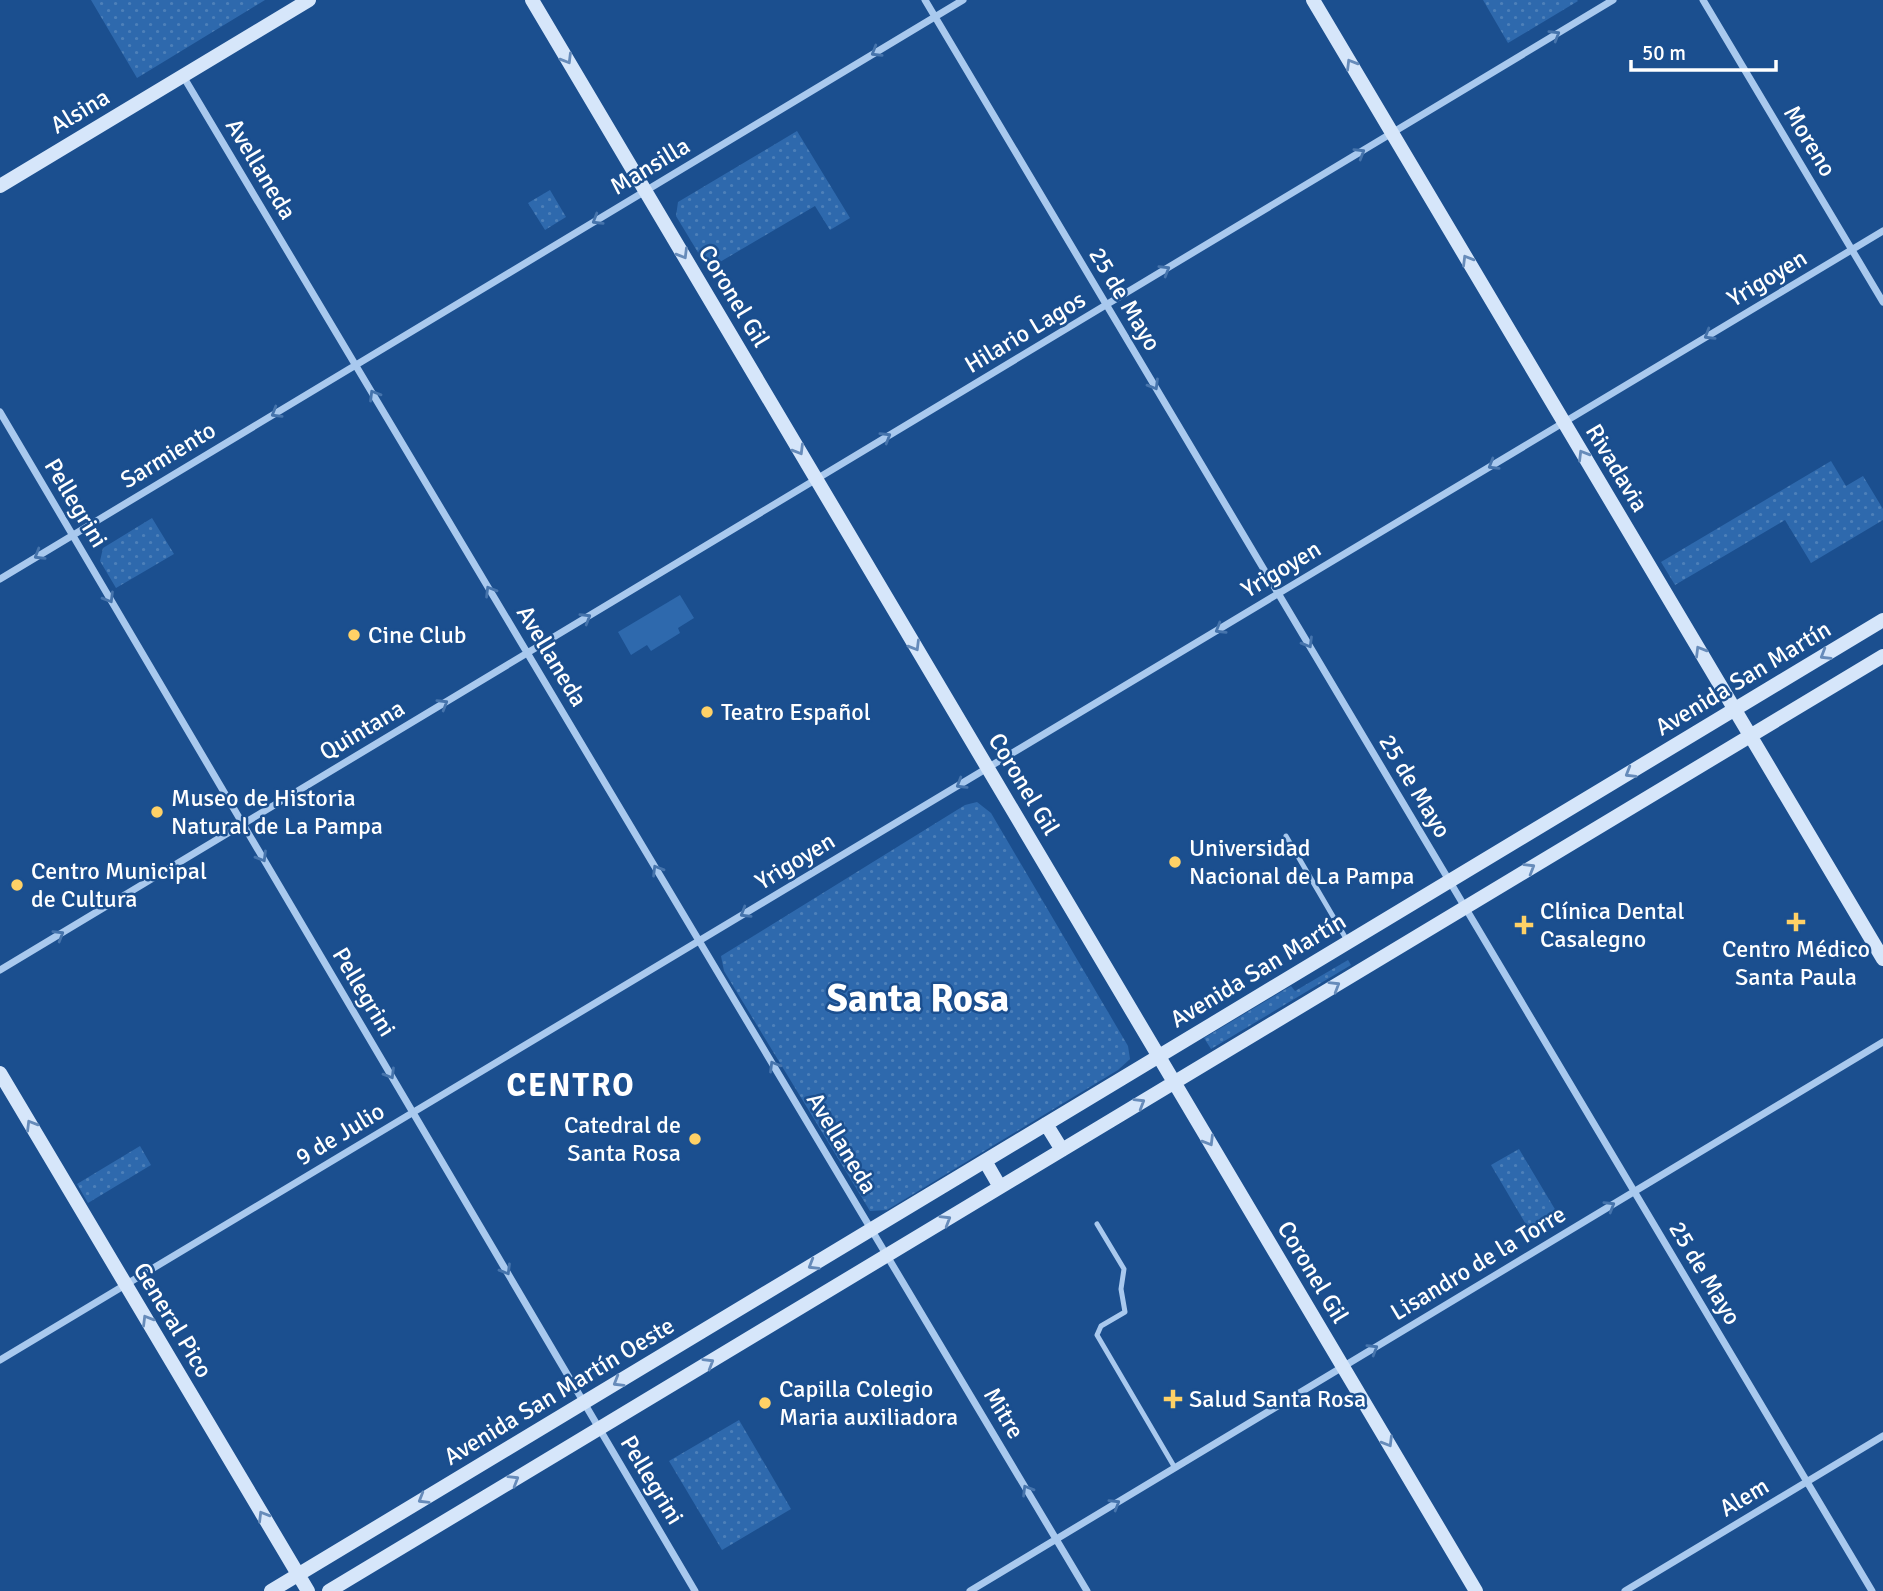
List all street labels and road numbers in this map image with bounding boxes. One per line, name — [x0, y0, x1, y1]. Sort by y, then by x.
street label: Alsina — [45, 82, 115, 140]
street label: Moreno — [1777, 100, 1843, 182]
street label: Avellaneda — [219, 113, 303, 225]
street label: Mansilla — [605, 131, 695, 201]
street label: Coronel Gil — [692, 239, 776, 353]
street label: 25 de Mayo — [1082, 242, 1168, 356]
street label: Yrigoyen — [1722, 243, 1812, 313]
street label: Hilario Lagos — [959, 284, 1091, 380]
street label: Sarmiento — [115, 415, 221, 495]
street label: Rivadavia — [1579, 419, 1655, 517]
street label: Pellegrini — [38, 453, 114, 553]
street label: Yrigoyen — [1236, 534, 1326, 604]
street label: Avellaneda — [510, 600, 594, 712]
street label: Avenida San Martín — [1650, 614, 1836, 742]
street label: Quintana — [314, 693, 410, 767]
street label: Coronel Gil — [982, 727, 1066, 841]
street label: 25 de Mayo — [1372, 729, 1458, 843]
street label: Yrigoyen — [750, 826, 840, 896]
street label: Avenida San Martín — [1165, 906, 1351, 1034]
street label: Pellegrini — [326, 942, 402, 1042]
street label: Avellaneda — [800, 1087, 884, 1199]
street label: 9 de Julio — [290, 1096, 390, 1172]
street label: Lisandro de la Torre — [1385, 1199, 1571, 1327]
street label: Coronel Gil — [1271, 1215, 1355, 1329]
street label: 25 de Mayo — [1662, 1216, 1748, 1330]
street label: General Pico — [127, 1257, 219, 1383]
street label: Avenida San Martín Oeste — [438, 1310, 680, 1472]
street label: Mitre — [977, 1382, 1031, 1444]
street label: Pellegrini — [614, 1430, 690, 1530]
street label: Alem — [1714, 1471, 1774, 1523]

